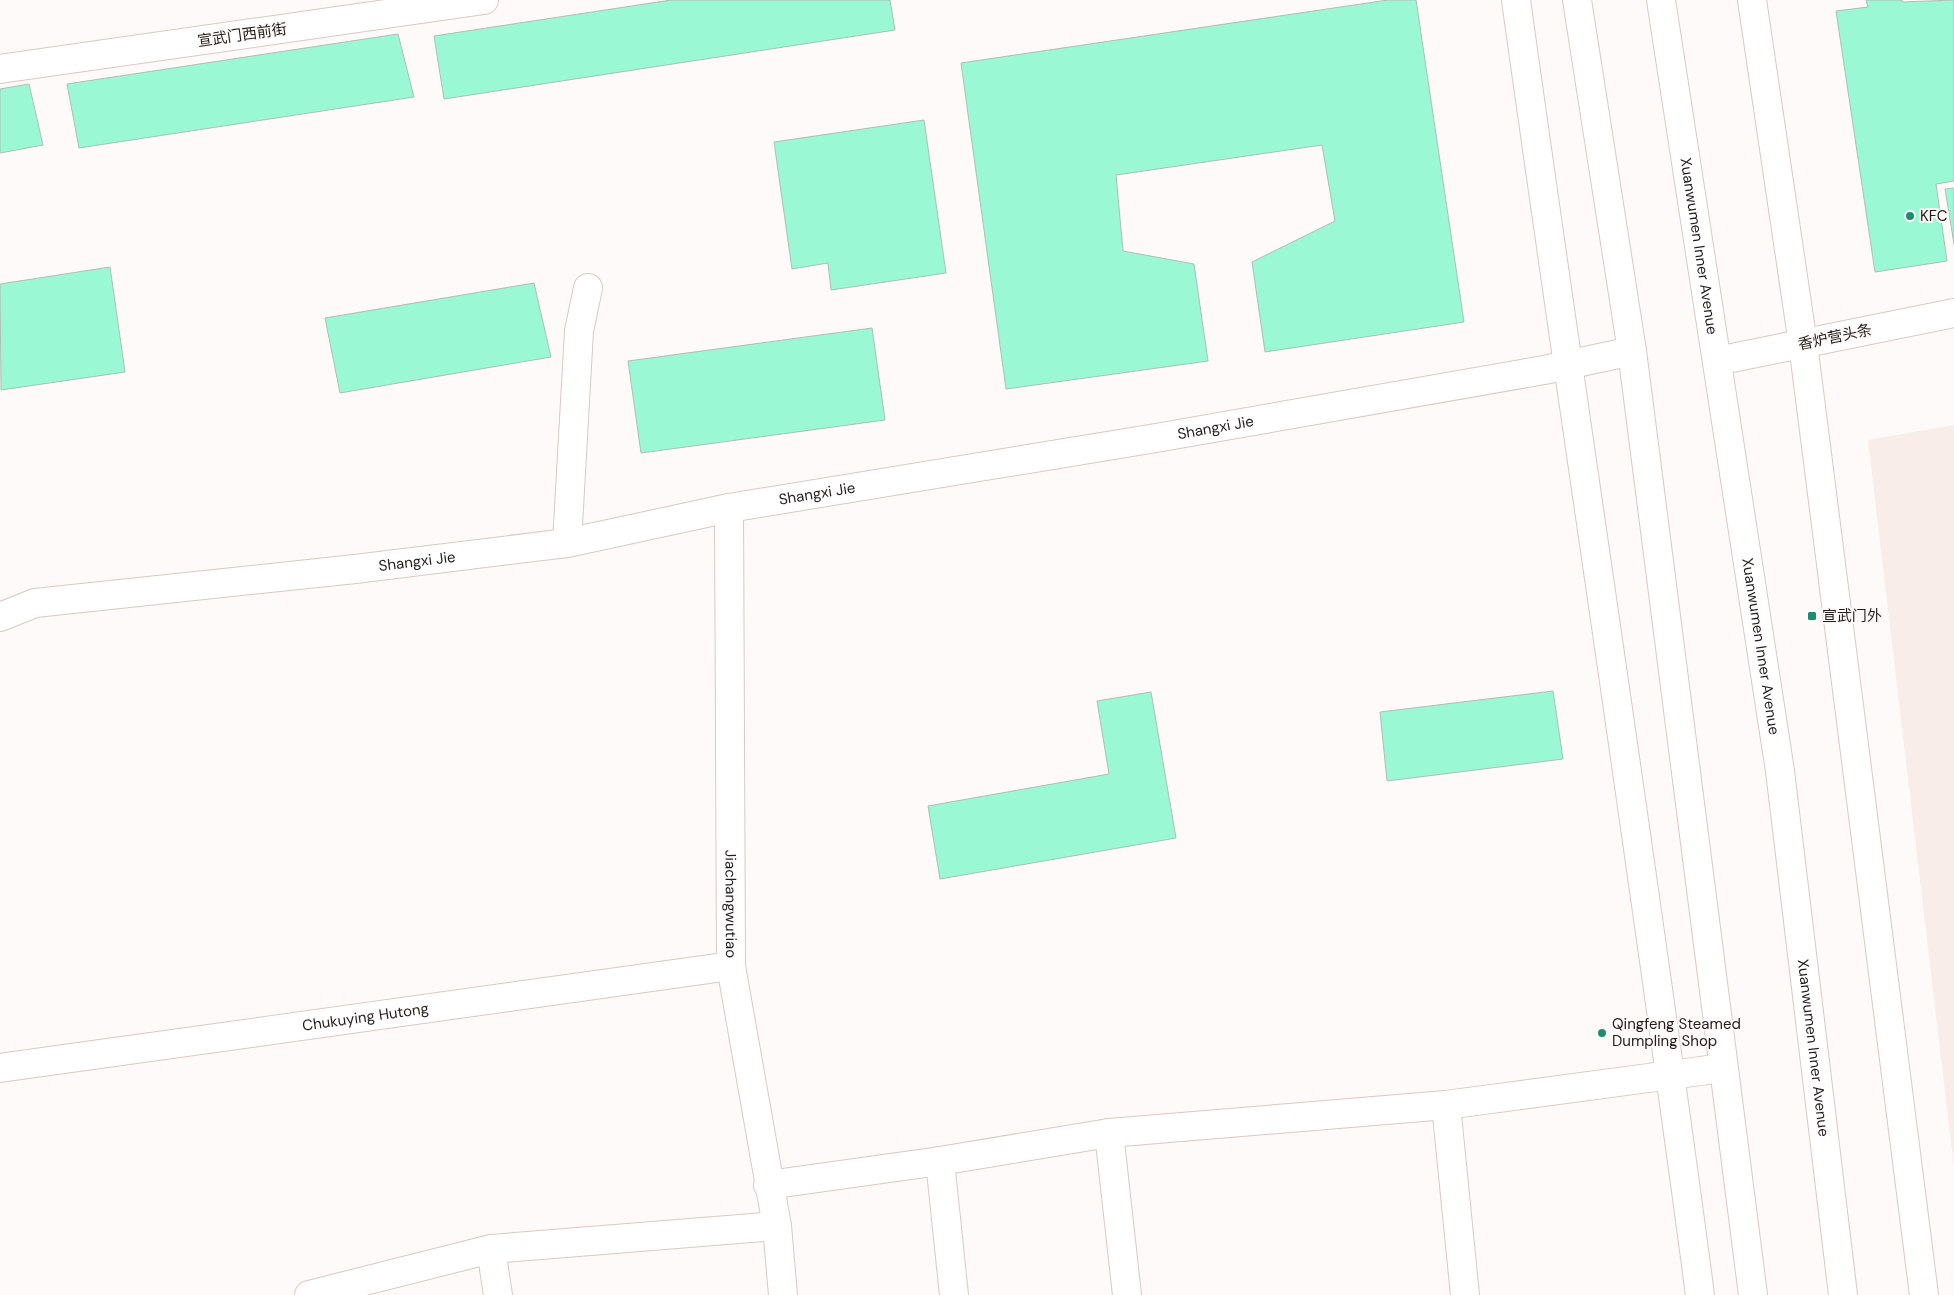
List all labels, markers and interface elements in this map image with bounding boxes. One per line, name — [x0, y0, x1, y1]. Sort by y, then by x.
street label: 宣武门西前街 — [196, 19, 288, 51]
street label: Xuanwumen Inner Avenue — [1675, 156, 1722, 336]
place label: KFC — [1920, 206, 1948, 226]
marker: KFC — [1904, 210, 1916, 222]
street label: 香炉营头条 — [1796, 319, 1874, 355]
street label: Shangxi Jie — [1176, 411, 1255, 444]
street label: Shangxi Jie — [777, 477, 857, 510]
street label: Shangxi Jie — [377, 547, 457, 576]
street label: Xuanwumen Inner Avenue — [1737, 557, 1784, 736]
place label: 宣武门外 — [1822, 606, 1882, 626]
marker: 宣武门外 — [1806, 610, 1818, 622]
street label: Jiachangwutiao — [720, 850, 741, 958]
street label: Xuanwumen Inner Avenue — [1793, 958, 1834, 1138]
street label: Chukuying Hutong — [301, 998, 430, 1036]
place label: Qingfeng Steamed Dumpling Shop — [1612, 1014, 1741, 1051]
marker: Qingfeng Steamed Dumpling Shop — [1596, 1027, 1608, 1039]

